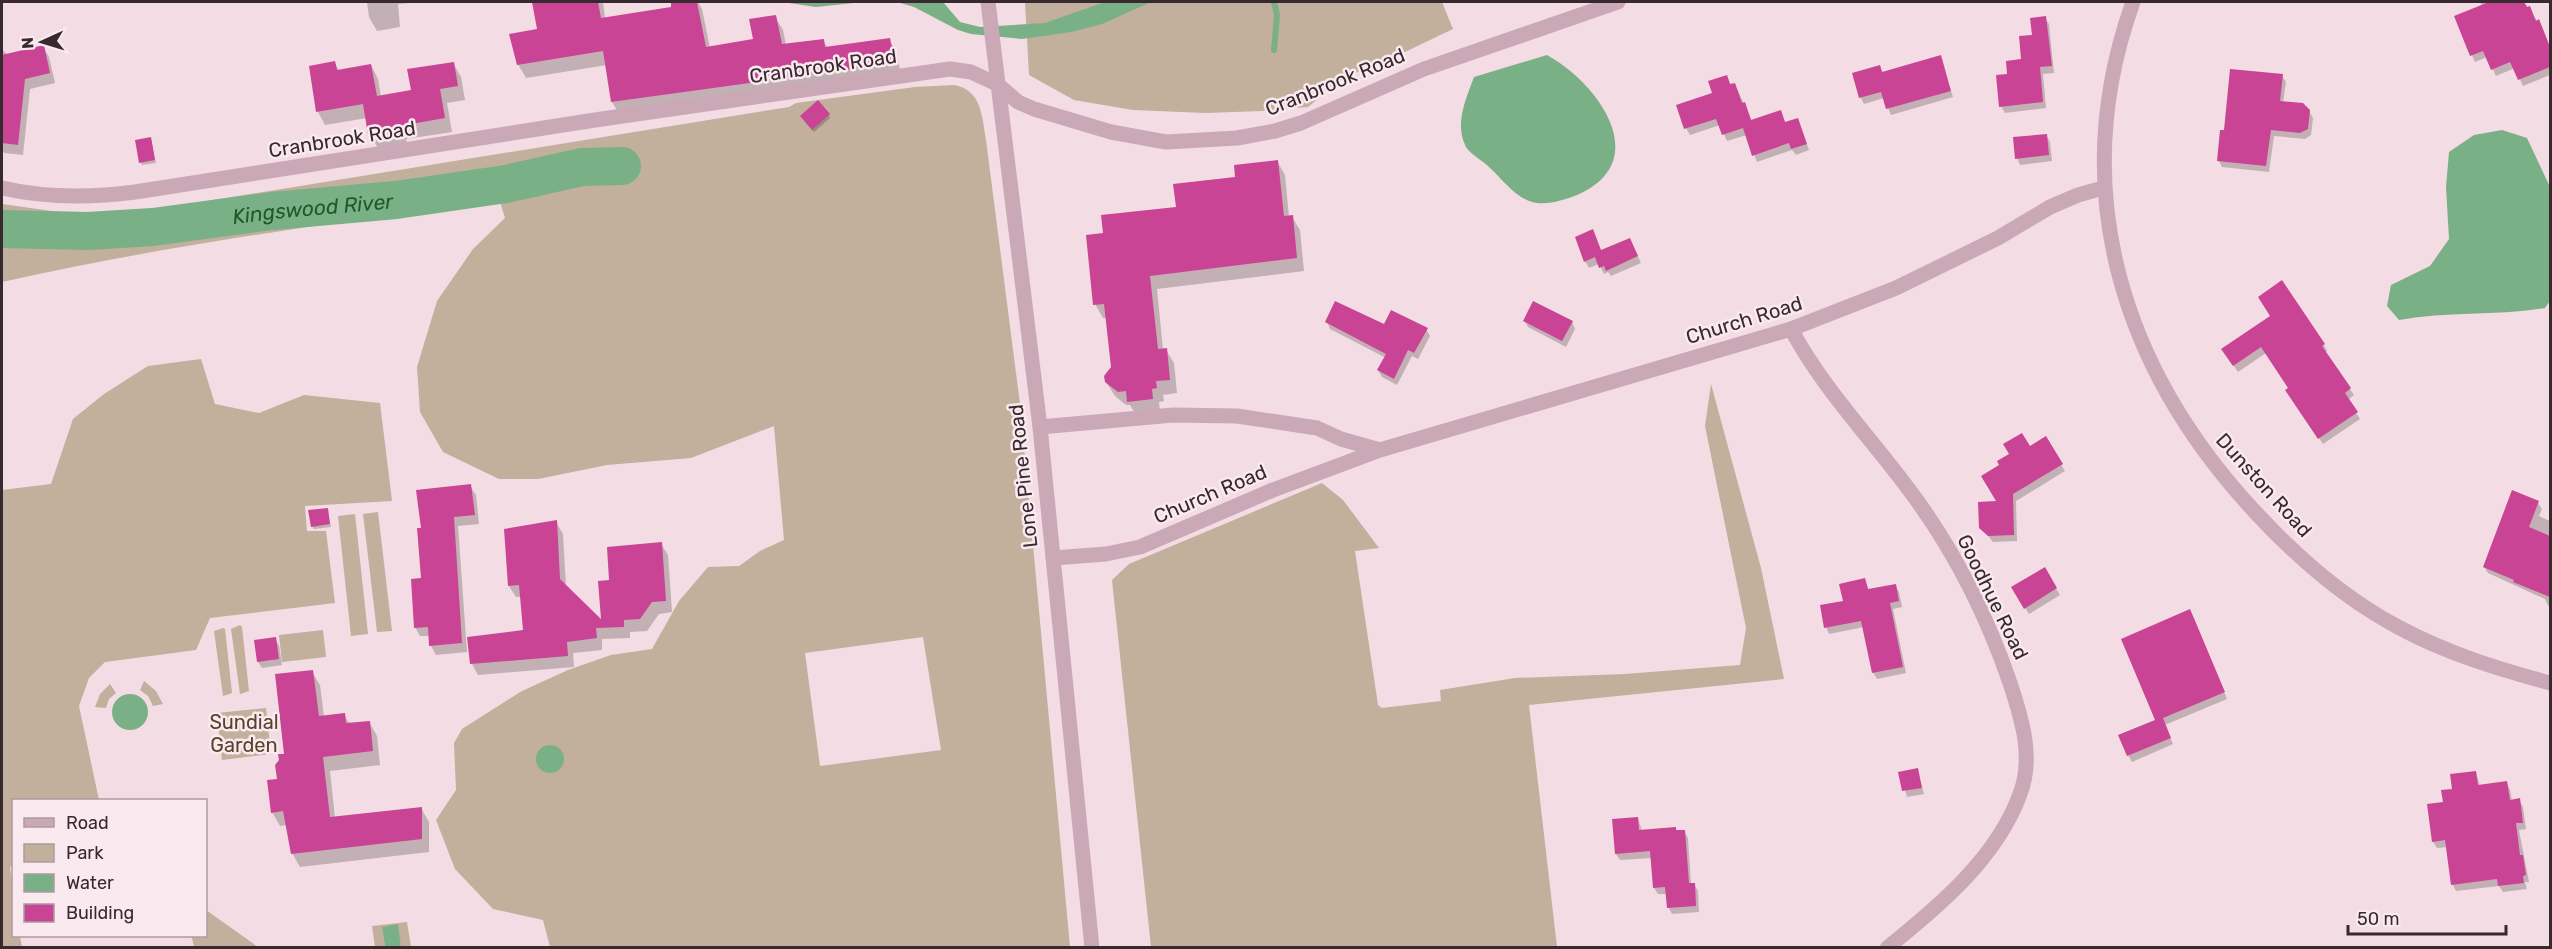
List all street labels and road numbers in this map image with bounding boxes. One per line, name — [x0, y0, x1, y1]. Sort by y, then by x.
street label: Cranbrook Road — [1262, 43, 1408, 121]
street label: Cranbrook Road — [748, 44, 898, 88]
street label: Cranbrook Road — [267, 116, 417, 162]
street label: Church Road — [1683, 291, 1805, 349]
street label: Lone Pine Road — [1004, 403, 1042, 549]
street label: Dunston Road — [2211, 428, 2317, 542]
street label: Church Road — [1150, 459, 1270, 529]
street label: Goodhue Road — [1952, 531, 2034, 663]

